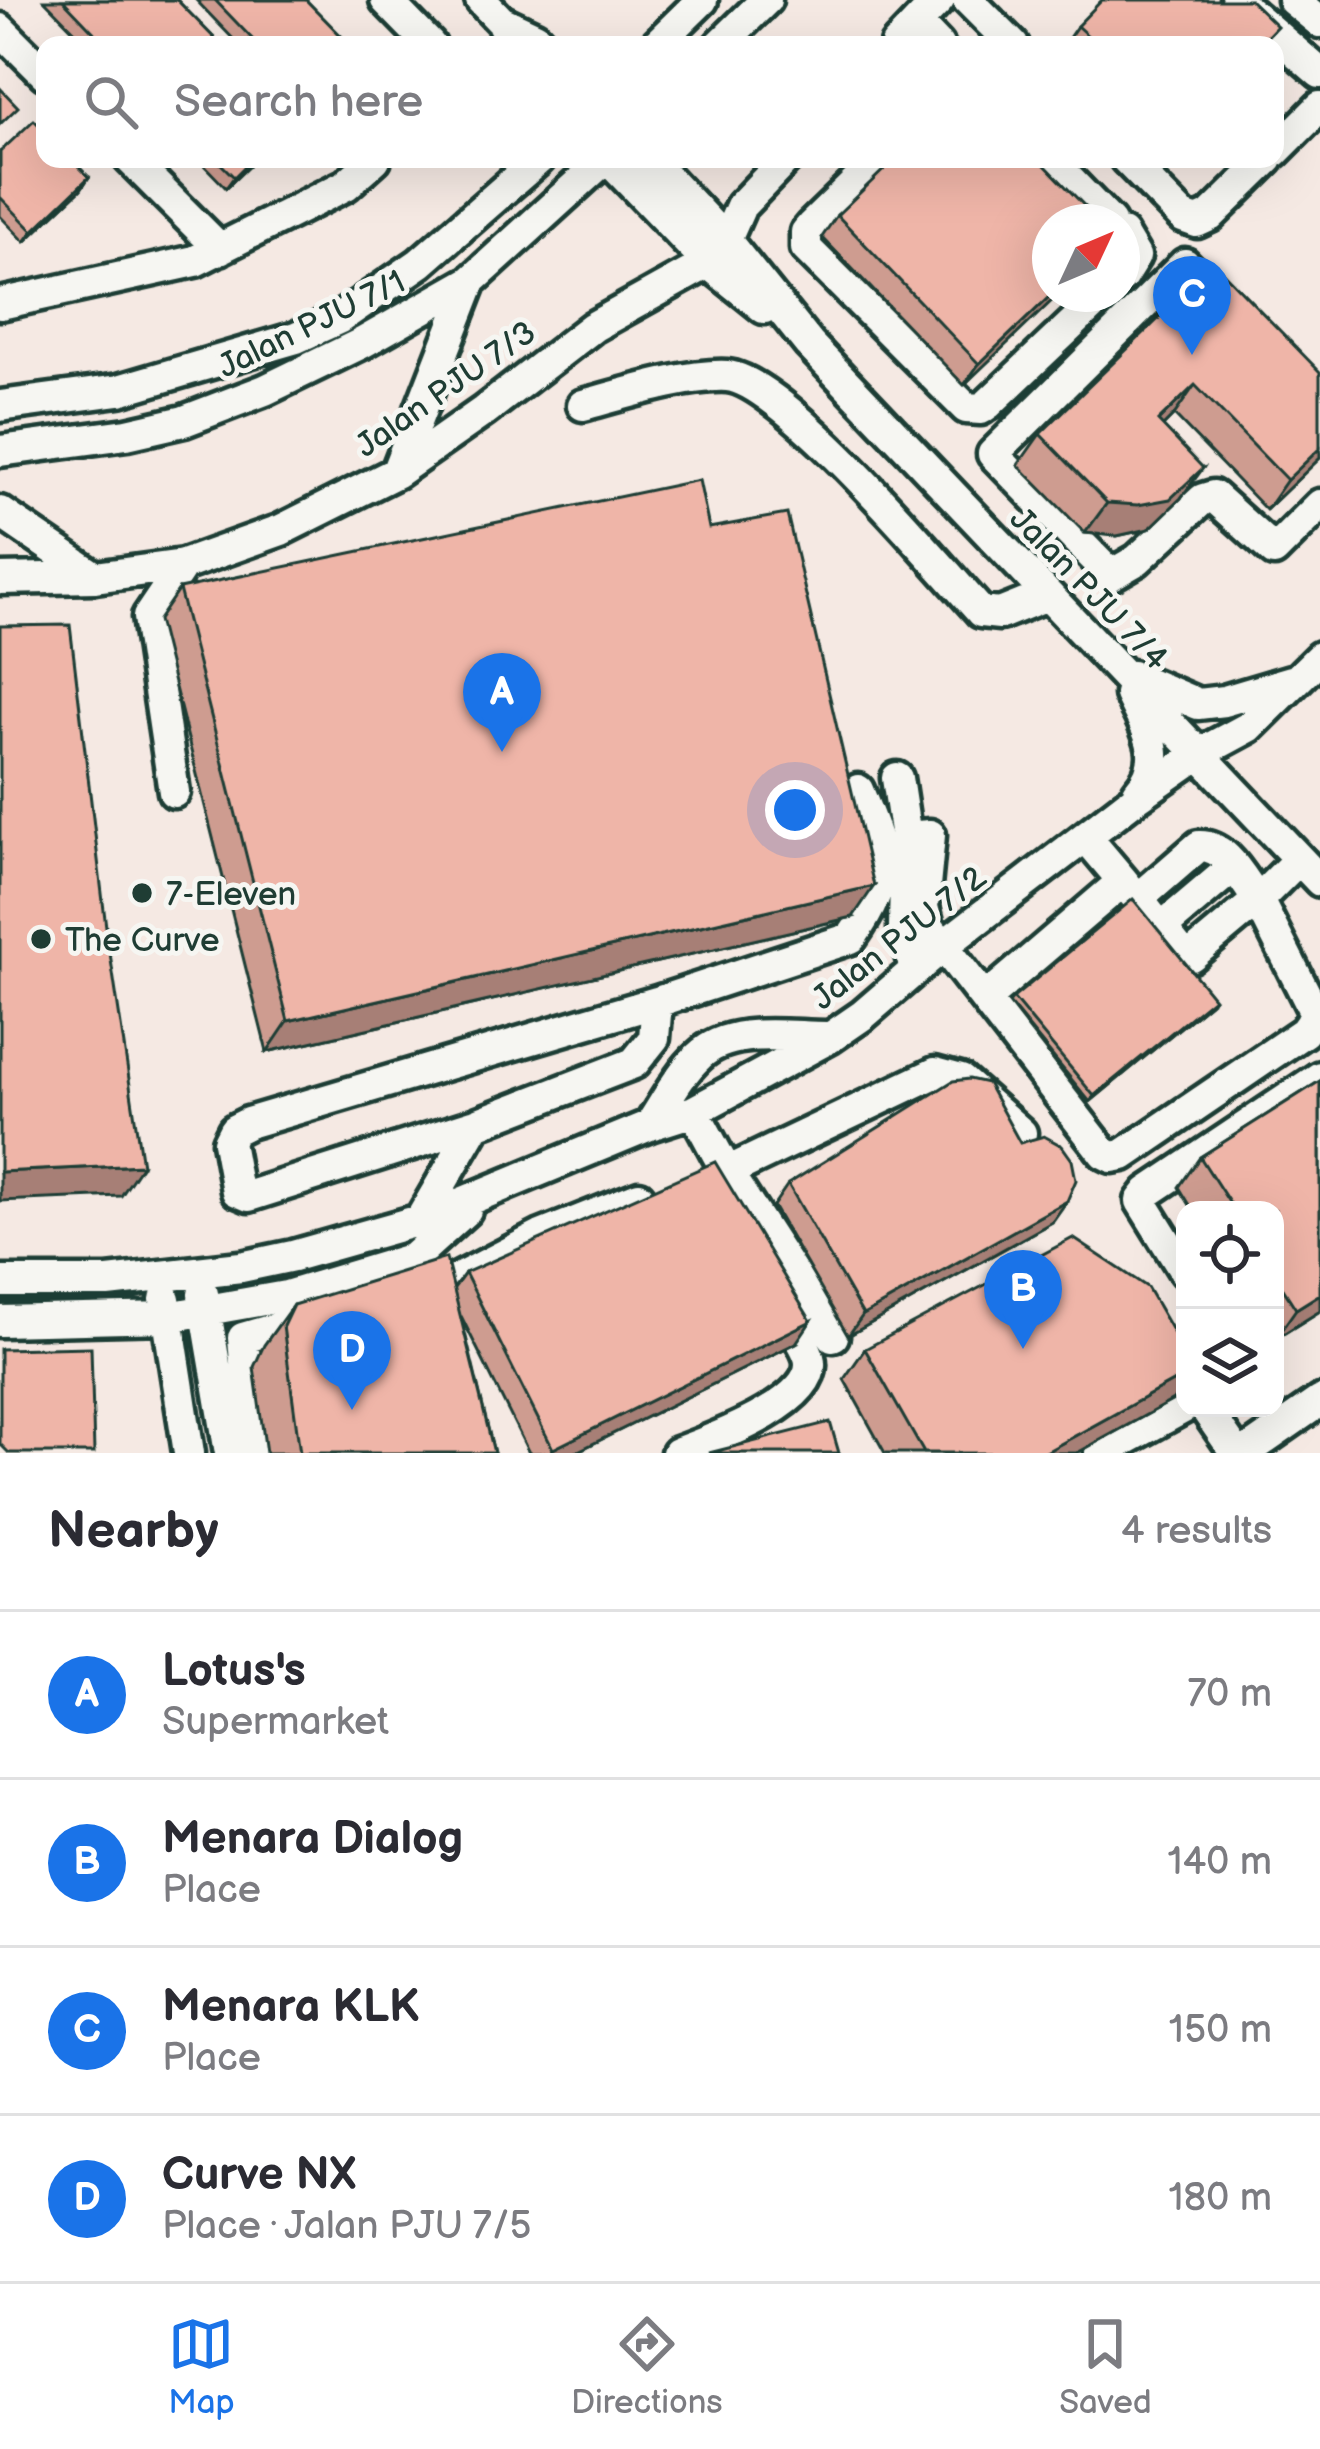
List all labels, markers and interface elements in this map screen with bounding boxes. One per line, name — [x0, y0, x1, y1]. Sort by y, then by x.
search box — [36, 36, 1284, 168]
icon: search — [78, 69, 144, 135]
text: Search here — [174, 75, 423, 130]
north arrow — [1032, 204, 1140, 312]
pin: C — [1153, 256, 1231, 355]
street label: Jalan PJU 7/1 — [212, 262, 412, 387]
street label: Jalan PJU 7/3 — [348, 313, 544, 466]
street label: Jalan PJU 7/4 — [1001, 500, 1176, 679]
pin: A — [463, 653, 541, 752]
your location — [765, 780, 825, 840]
street label: Jalan PJU 7/2 — [804, 858, 995, 1019]
place label: 7-Eleven — [166, 875, 296, 915]
marker: 7-Eleven — [129, 880, 155, 906]
place label: The Curve — [65, 921, 219, 961]
marker: The Curve — [28, 926, 54, 952]
map controls — [1176, 1201, 1284, 1417]
button: locate — [1176, 1201, 1284, 1309]
pin: B — [984, 1250, 1062, 1349]
button: layers — [1176, 1309, 1284, 1417]
pin: D — [313, 1311, 391, 1410]
text: Nearby — [48, 1501, 219, 1562]
text: 4 results — [1121, 1508, 1272, 1555]
text: Lotus's — [162, 1644, 306, 1699]
text: A — [75, 1671, 99, 1718]
text: 70 m — [1187, 1671, 1272, 1718]
text: Supermarket — [162, 1699, 389, 1746]
text: Menara Dialog — [162, 1812, 463, 1867]
text: B — [73, 1839, 101, 1886]
text: 140 m — [1167, 1839, 1272, 1886]
text: Place — [162, 1867, 261, 1914]
text: Menara KLK — [162, 1980, 420, 2035]
text: C — [73, 2007, 101, 2054]
text: 150 m — [1169, 2007, 1272, 2054]
text: Place — [162, 2035, 261, 2082]
text: Curve NX — [162, 2148, 356, 2203]
text: D — [73, 2175, 101, 2222]
text: 180 m — [1168, 2175, 1272, 2222]
text: Place · Jalan PJU 7/5 — [162, 2203, 532, 2250]
tab: Map — [168, 2311, 235, 2423]
tab: Directions — [571, 2311, 723, 2423]
tab: Saved — [1059, 2311, 1152, 2423]

